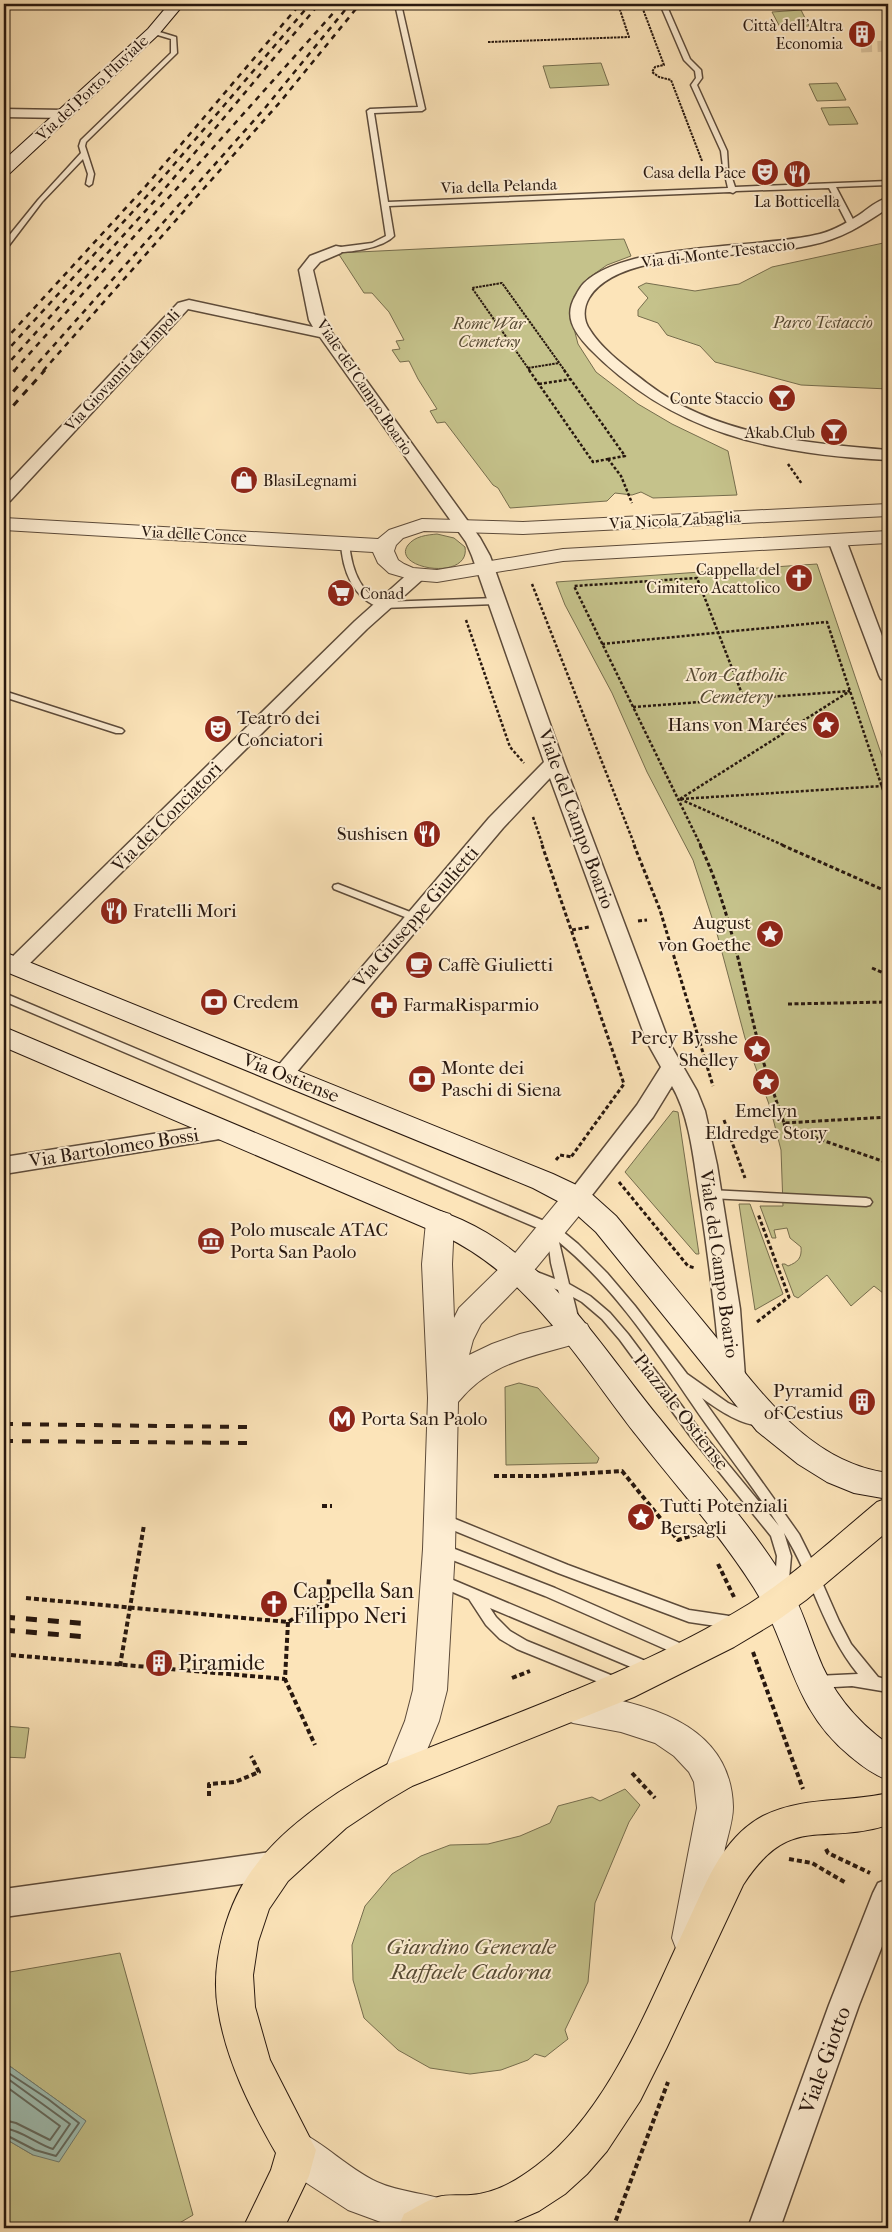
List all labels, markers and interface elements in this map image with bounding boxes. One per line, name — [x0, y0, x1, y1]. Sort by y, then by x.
place label: Città dell'Altra Economia — [743, 16, 844, 53]
building icon: Città dell'Altra Economia — [847, 19, 877, 49]
street label: Via del Porto Fluviale — [31, 31, 152, 145]
theatre icon: Casa della Pace — [750, 157, 780, 187]
restaurant icon: La Botticella — [782, 159, 812, 189]
place label: Casa della Pace — [643, 163, 746, 182]
street label: Via della Pelanda — [439, 174, 558, 198]
place label: La Botticella — [754, 192, 841, 211]
street label: Via di Monte Testaccio — [639, 234, 796, 272]
street label: Via Giovanni da Empoli — [60, 305, 184, 436]
park label: Parco Testaccio — [772, 313, 873, 332]
park label: Rome War Cemetery — [452, 314, 527, 351]
street label: Viale del Campo Boario — [312, 315, 418, 459]
bar icon: Conte Staccio — [767, 383, 797, 413]
place label: Conte Staccio — [670, 389, 763, 408]
bar icon: Akab Club — [819, 417, 849, 447]
place label: Akab Club — [744, 423, 815, 442]
shop icon: BlasiLegnami — [229, 465, 259, 495]
place label: BlasiLegnami — [263, 471, 357, 490]
street label: Via Nicola Zabaglia — [608, 507, 742, 533]
street label: Via delle Conce — [140, 522, 247, 546]
place label: Cappella del Cimitero Acattolico — [646, 560, 781, 597]
church icon: Cappella del Cimitero Acattolico — [784, 563, 814, 593]
supermarket icon: Conad — [326, 578, 356, 608]
place label: Conad — [360, 584, 404, 603]
park label: Non-Catholic Cemetery — [684, 664, 787, 708]
place label: Teatro dei Conciatori — [237, 707, 323, 751]
place icon: Hans von Marées — [811, 710, 841, 740]
theatre icon: Teatro dei Conciatori — [203, 714, 233, 744]
place label: Hans von Marées — [667, 714, 807, 736]
street label: Viale del Campo Boario — [533, 725, 619, 912]
street label: Via dei Conciatori — [107, 757, 227, 877]
restaurant icon: Sushisen — [412, 819, 442, 849]
place label: Sushisen — [337, 823, 408, 845]
street label: Via Giuseppe Giulietti — [348, 842, 484, 993]
restaurant icon: Fratelli Mori — [99, 896, 129, 926]
place label: Fratelli Mori — [133, 900, 237, 922]
place label: August von Goethe — [658, 912, 751, 956]
place icon: August von Goethe — [755, 919, 785, 949]
cafe icon: Caffè Giulietti — [404, 950, 434, 980]
place label: Caffè Giulietti — [438, 954, 554, 976]
bank icon: Credem — [199, 987, 229, 1017]
pharmacy icon: FarmaRisparmio — [369, 990, 399, 1020]
place label: Credem — [233, 991, 299, 1013]
place label: FarmaRisparmio — [403, 994, 539, 1016]
place label: Percy Bysshe Shelley — [631, 1027, 739, 1071]
place icon: Percy Bysshe Shelley — [742, 1034, 772, 1064]
street label: Via Ostiense — [239, 1048, 342, 1107]
place label: Monte dei Paschi di Siena — [441, 1057, 561, 1101]
bank icon: Monte dei Paschi di Siena — [407, 1064, 437, 1094]
place icon: Emelyn Eldredge Story — [751, 1067, 781, 1097]
place label: Emelyn Eldredge Story — [705, 1100, 828, 1144]
street label: Via Bartolomeo Bossi — [27, 1124, 201, 1172]
street label: Viale del Campo Boario — [695, 1168, 743, 1360]
place label: Polo museale ATAC Porta San Paolo — [230, 1219, 388, 1263]
museum icon: Polo museale ATAC Porta San Paolo — [196, 1226, 226, 1256]
street label: Piazzale Ostiense — [629, 1350, 733, 1474]
place label: Pyramid of Cestius — [764, 1380, 844, 1424]
building icon: Pyramid of Cestius — [847, 1387, 877, 1417]
metro station icon: Porta San Paolo — [327, 1404, 357, 1434]
place label: Porta San Paolo — [361, 1408, 488, 1430]
place label: Tutti Potenziali Bersagli — [660, 1495, 788, 1539]
place icon: Tutti Potenziali Bersagli — [626, 1502, 656, 1532]
place label: Cappella San Filippo Neri — [293, 1578, 414, 1629]
church icon: Cappella San Filippo Neri — [259, 1589, 289, 1619]
building icon: Piramide — [144, 1648, 174, 1678]
place label: Piramide — [178, 1650, 265, 1676]
park label: Giardino Generale Raffaele Cadorna — [386, 1934, 557, 1985]
street label: Viale Giotto — [793, 2003, 856, 2118]

